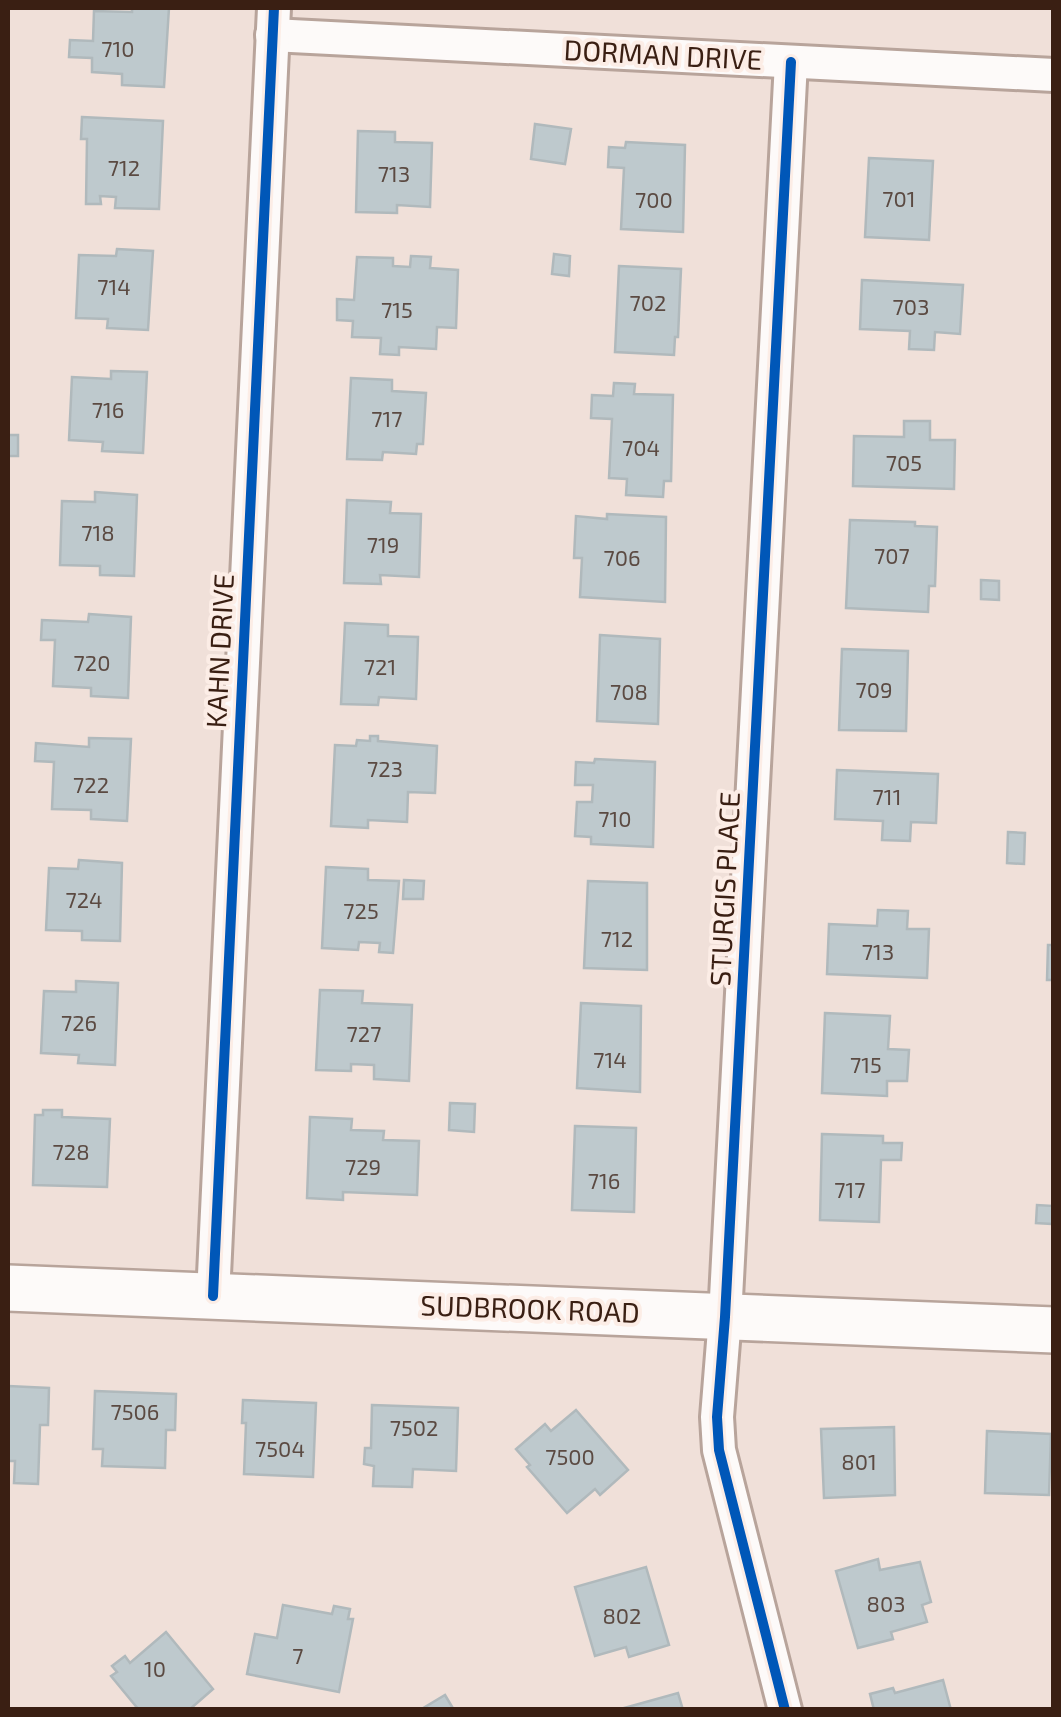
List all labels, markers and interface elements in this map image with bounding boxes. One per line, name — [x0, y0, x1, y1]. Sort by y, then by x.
street label: DORMAN DRIVE — [563, 32, 763, 76]
house number: 710 — [101, 35, 135, 61]
house number: 712 — [108, 154, 140, 180]
house number: 713 — [378, 160, 410, 186]
house number: 701 — [882, 185, 916, 211]
house number: 700 — [635, 186, 673, 212]
house number: 714 — [97, 273, 131, 299]
house number: 702 — [630, 289, 666, 315]
house number: 703 — [893, 293, 929, 319]
house number: 715 — [381, 296, 413, 322]
house number: 716 — [92, 396, 124, 422]
house number: 717 — [371, 405, 403, 431]
house number: 704 — [622, 434, 660, 460]
house number: 705 — [886, 449, 922, 475]
house number: 718 — [81, 519, 115, 545]
house number: 719 — [367, 531, 399, 557]
house number: 707 — [874, 542, 910, 568]
house number: 706 — [603, 544, 641, 570]
street label: KAHN DRIVE — [198, 573, 240, 729]
house number: 720 — [74, 649, 110, 675]
house number: 721 — [364, 653, 396, 679]
house number: 709 — [855, 676, 893, 702]
house number: 708 — [610, 678, 648, 704]
house number: 723 — [367, 755, 403, 781]
house number: 722 — [73, 771, 109, 797]
house number: 711 — [873, 783, 901, 809]
street label: STURGIS PLACE — [702, 791, 746, 987]
house number: 710 — [598, 805, 632, 831]
house number: 724 — [65, 886, 103, 912]
house number: 725 — [343, 897, 379, 923]
house number: 712 — [601, 925, 633, 951]
house number: 713 — [862, 938, 894, 964]
house number: 726 — [61, 1009, 97, 1035]
house number: 727 — [347, 1020, 381, 1046]
house number: 714 — [593, 1046, 627, 1072]
house number: 715 — [850, 1051, 882, 1077]
house number: 728 — [53, 1138, 89, 1164]
house number: 729 — [345, 1153, 381, 1179]
house number: 716 — [588, 1167, 620, 1193]
house number: 717 — [834, 1176, 866, 1202]
street label: SUDBROOK ROAD — [420, 1287, 640, 1329]
house number: 7506 — [111, 1398, 159, 1424]
house number: 7502 — [390, 1414, 438, 1440]
house number: 7504 — [255, 1435, 305, 1461]
house number: 7500 — [545, 1443, 595, 1469]
house number: 801 — [841, 1448, 877, 1474]
house number: 803 — [867, 1590, 905, 1616]
house number: 802 — [603, 1602, 641, 1628]
house number: 7 — [292, 1642, 304, 1668]
house number: 10 — [144, 1655, 166, 1681]

